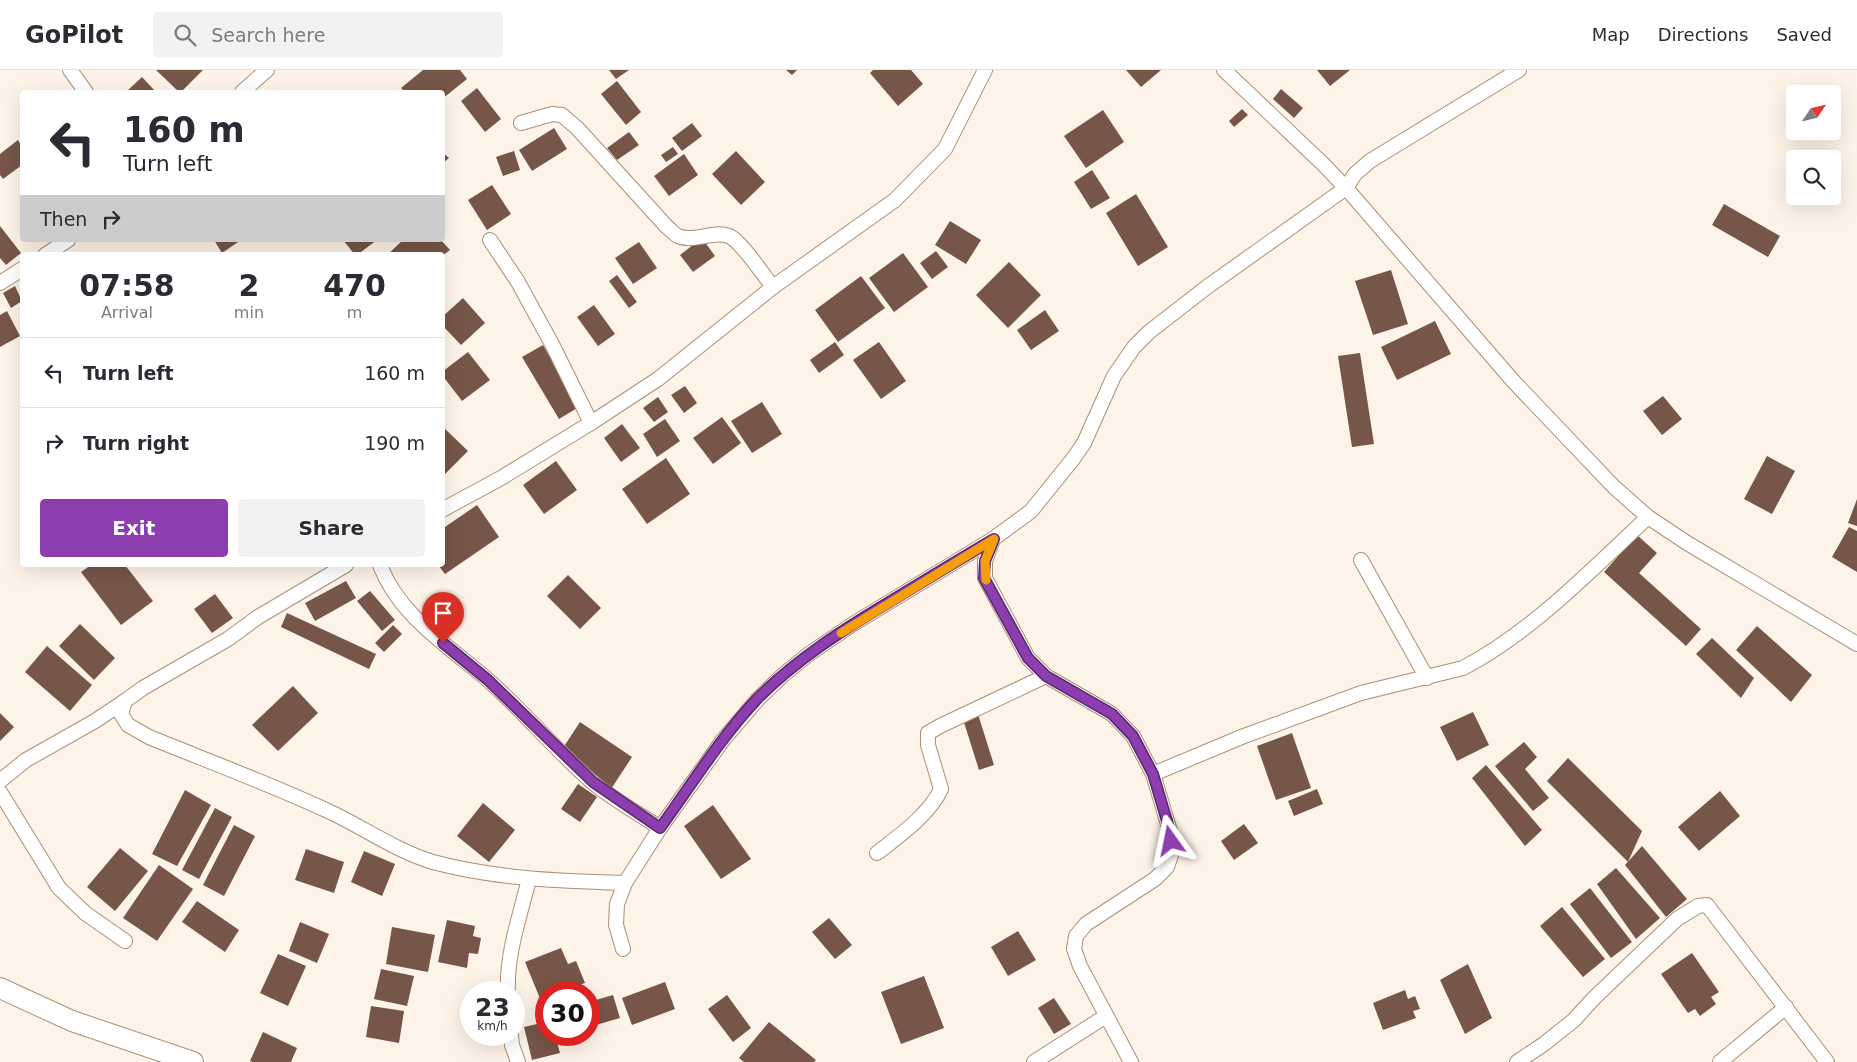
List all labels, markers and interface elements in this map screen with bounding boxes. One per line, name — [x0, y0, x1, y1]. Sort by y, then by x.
search box — [153, 12, 503, 57]
text: GoPilot — [25, 21, 123, 49]
icon: search — [171, 21, 199, 49]
text: Search here — [211, 24, 325, 46]
text: Map — [1592, 24, 1630, 45]
text: Directions — [1658, 24, 1748, 45]
text: Saved — [1776, 24, 1832, 45]
north arrow — [1786, 85, 1841, 140]
map controls — [1786, 85, 1841, 205]
icon: left — [40, 110, 105, 175]
text: 160 m — [123, 110, 245, 150]
button: search — [1786, 150, 1841, 205]
text: Turn left — [123, 151, 212, 176]
icon: right — [97, 205, 125, 233]
text: Then — [40, 208, 87, 230]
text: 07:58 — [79, 268, 175, 303]
text: 2 — [238, 268, 259, 303]
text: 470 — [323, 268, 386, 303]
text: Arrival — [101, 303, 153, 322]
text: min — [234, 303, 264, 322]
text: m — [347, 303, 362, 322]
icon: left — [40, 359, 68, 387]
text: Turn left — [83, 362, 174, 384]
text: 160 m — [364, 362, 425, 384]
icon: right — [40, 429, 68, 457]
text: Turn right — [83, 432, 189, 454]
text: 190 m — [364, 432, 425, 454]
button: Exit — [40, 499, 228, 557]
button: Share — [238, 499, 425, 557]
pin — [422, 592, 464, 643]
icon: arrive — [429, 599, 457, 627]
position arrow — [1144, 814, 1196, 866]
speed limit sign: 30 — [535, 981, 600, 1046]
text: 23 — [475, 993, 510, 1022]
text: km/h — [477, 1019, 508, 1033]

